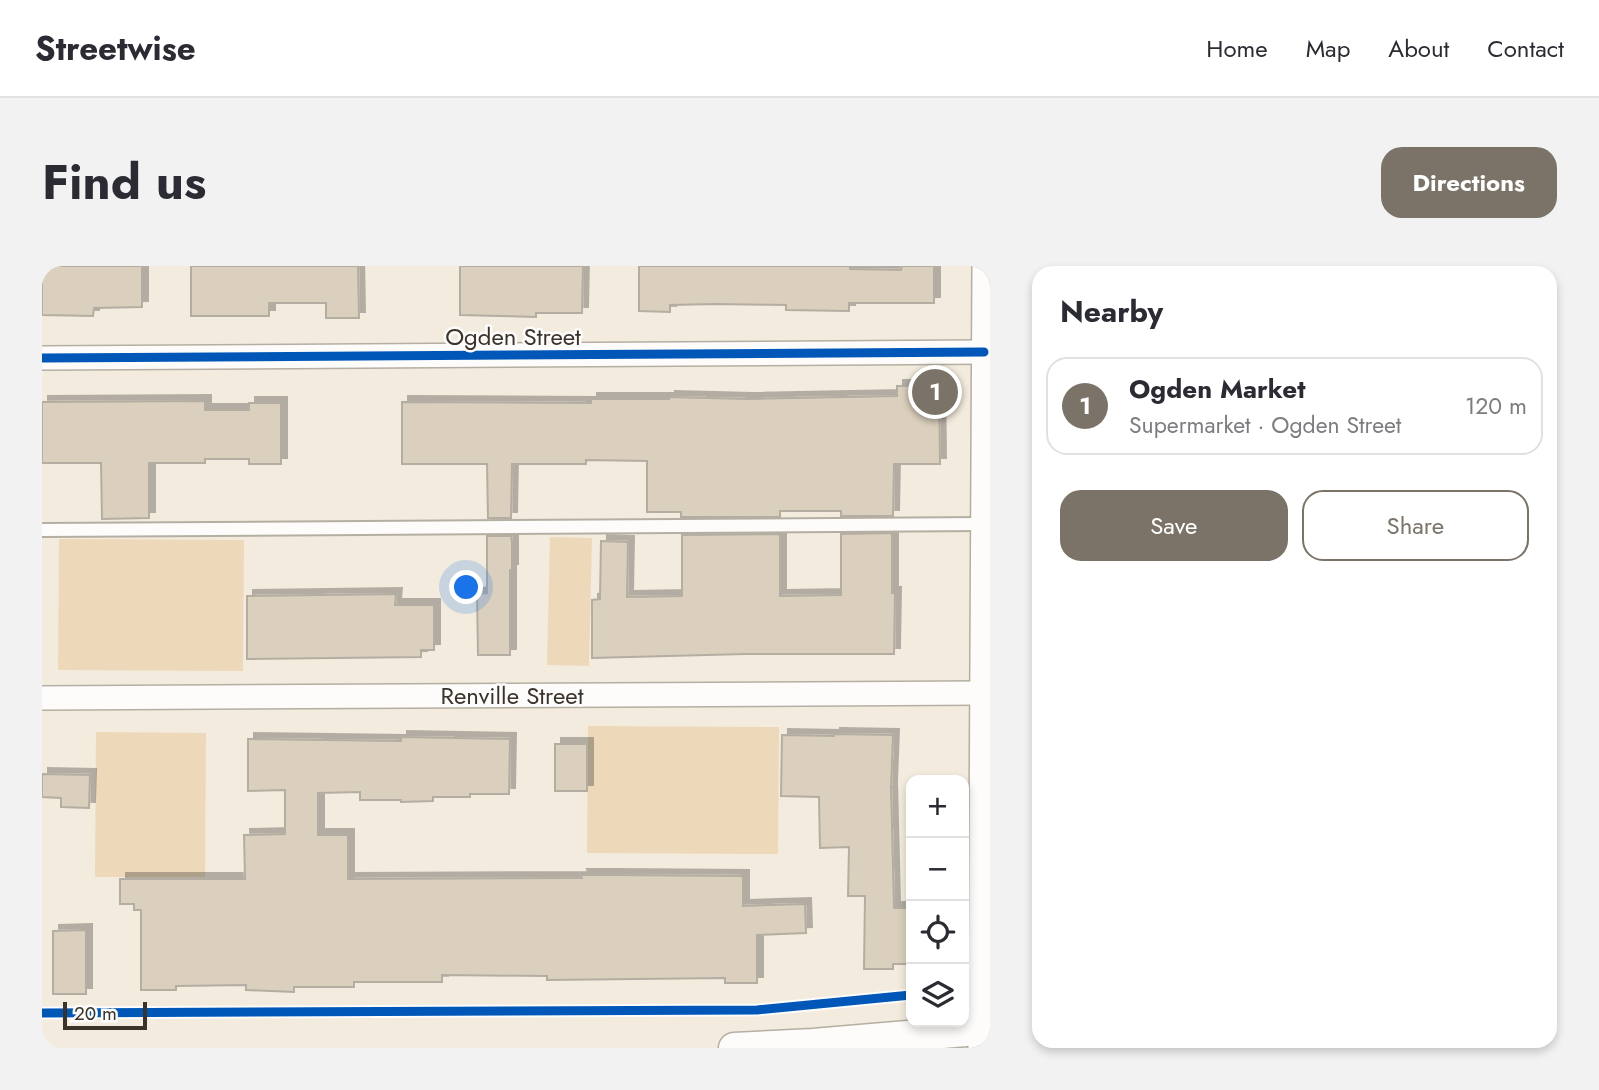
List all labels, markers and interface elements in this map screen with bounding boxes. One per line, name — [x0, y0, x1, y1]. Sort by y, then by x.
text: Streetwise — [35, 25, 196, 72]
text: Home — [1206, 31, 1268, 66]
text: Map — [1306, 31, 1350, 66]
text: About — [1388, 31, 1449, 66]
text: Contact — [1487, 31, 1564, 66]
text: Find us — [42, 147, 206, 217]
button: Directions — [1381, 147, 1557, 218]
text: Nearby — [1060, 290, 1163, 333]
street label: Ogden Street — [445, 319, 581, 354]
pin: 1 — [912, 366, 958, 418]
text: Ogden Market — [1129, 370, 1306, 408]
text: 1 — [1079, 389, 1091, 423]
text: 120 m — [1465, 389, 1527, 423]
text: Supermarket · Ogden Street — [1129, 408, 1401, 442]
button: Save — [1060, 490, 1288, 561]
button: Share — [1302, 490, 1529, 561]
your location — [449, 570, 483, 604]
street label: Renville Street — [441, 678, 584, 713]
map controls — [906, 775, 969, 1027]
button: + — [906, 775, 969, 838]
button: − — [906, 838, 969, 901]
button: locate — [906, 901, 969, 964]
button: layers — [906, 964, 969, 1027]
scale bar — [63, 999, 147, 1031]
text: 20 m — [74, 1000, 117, 1027]

